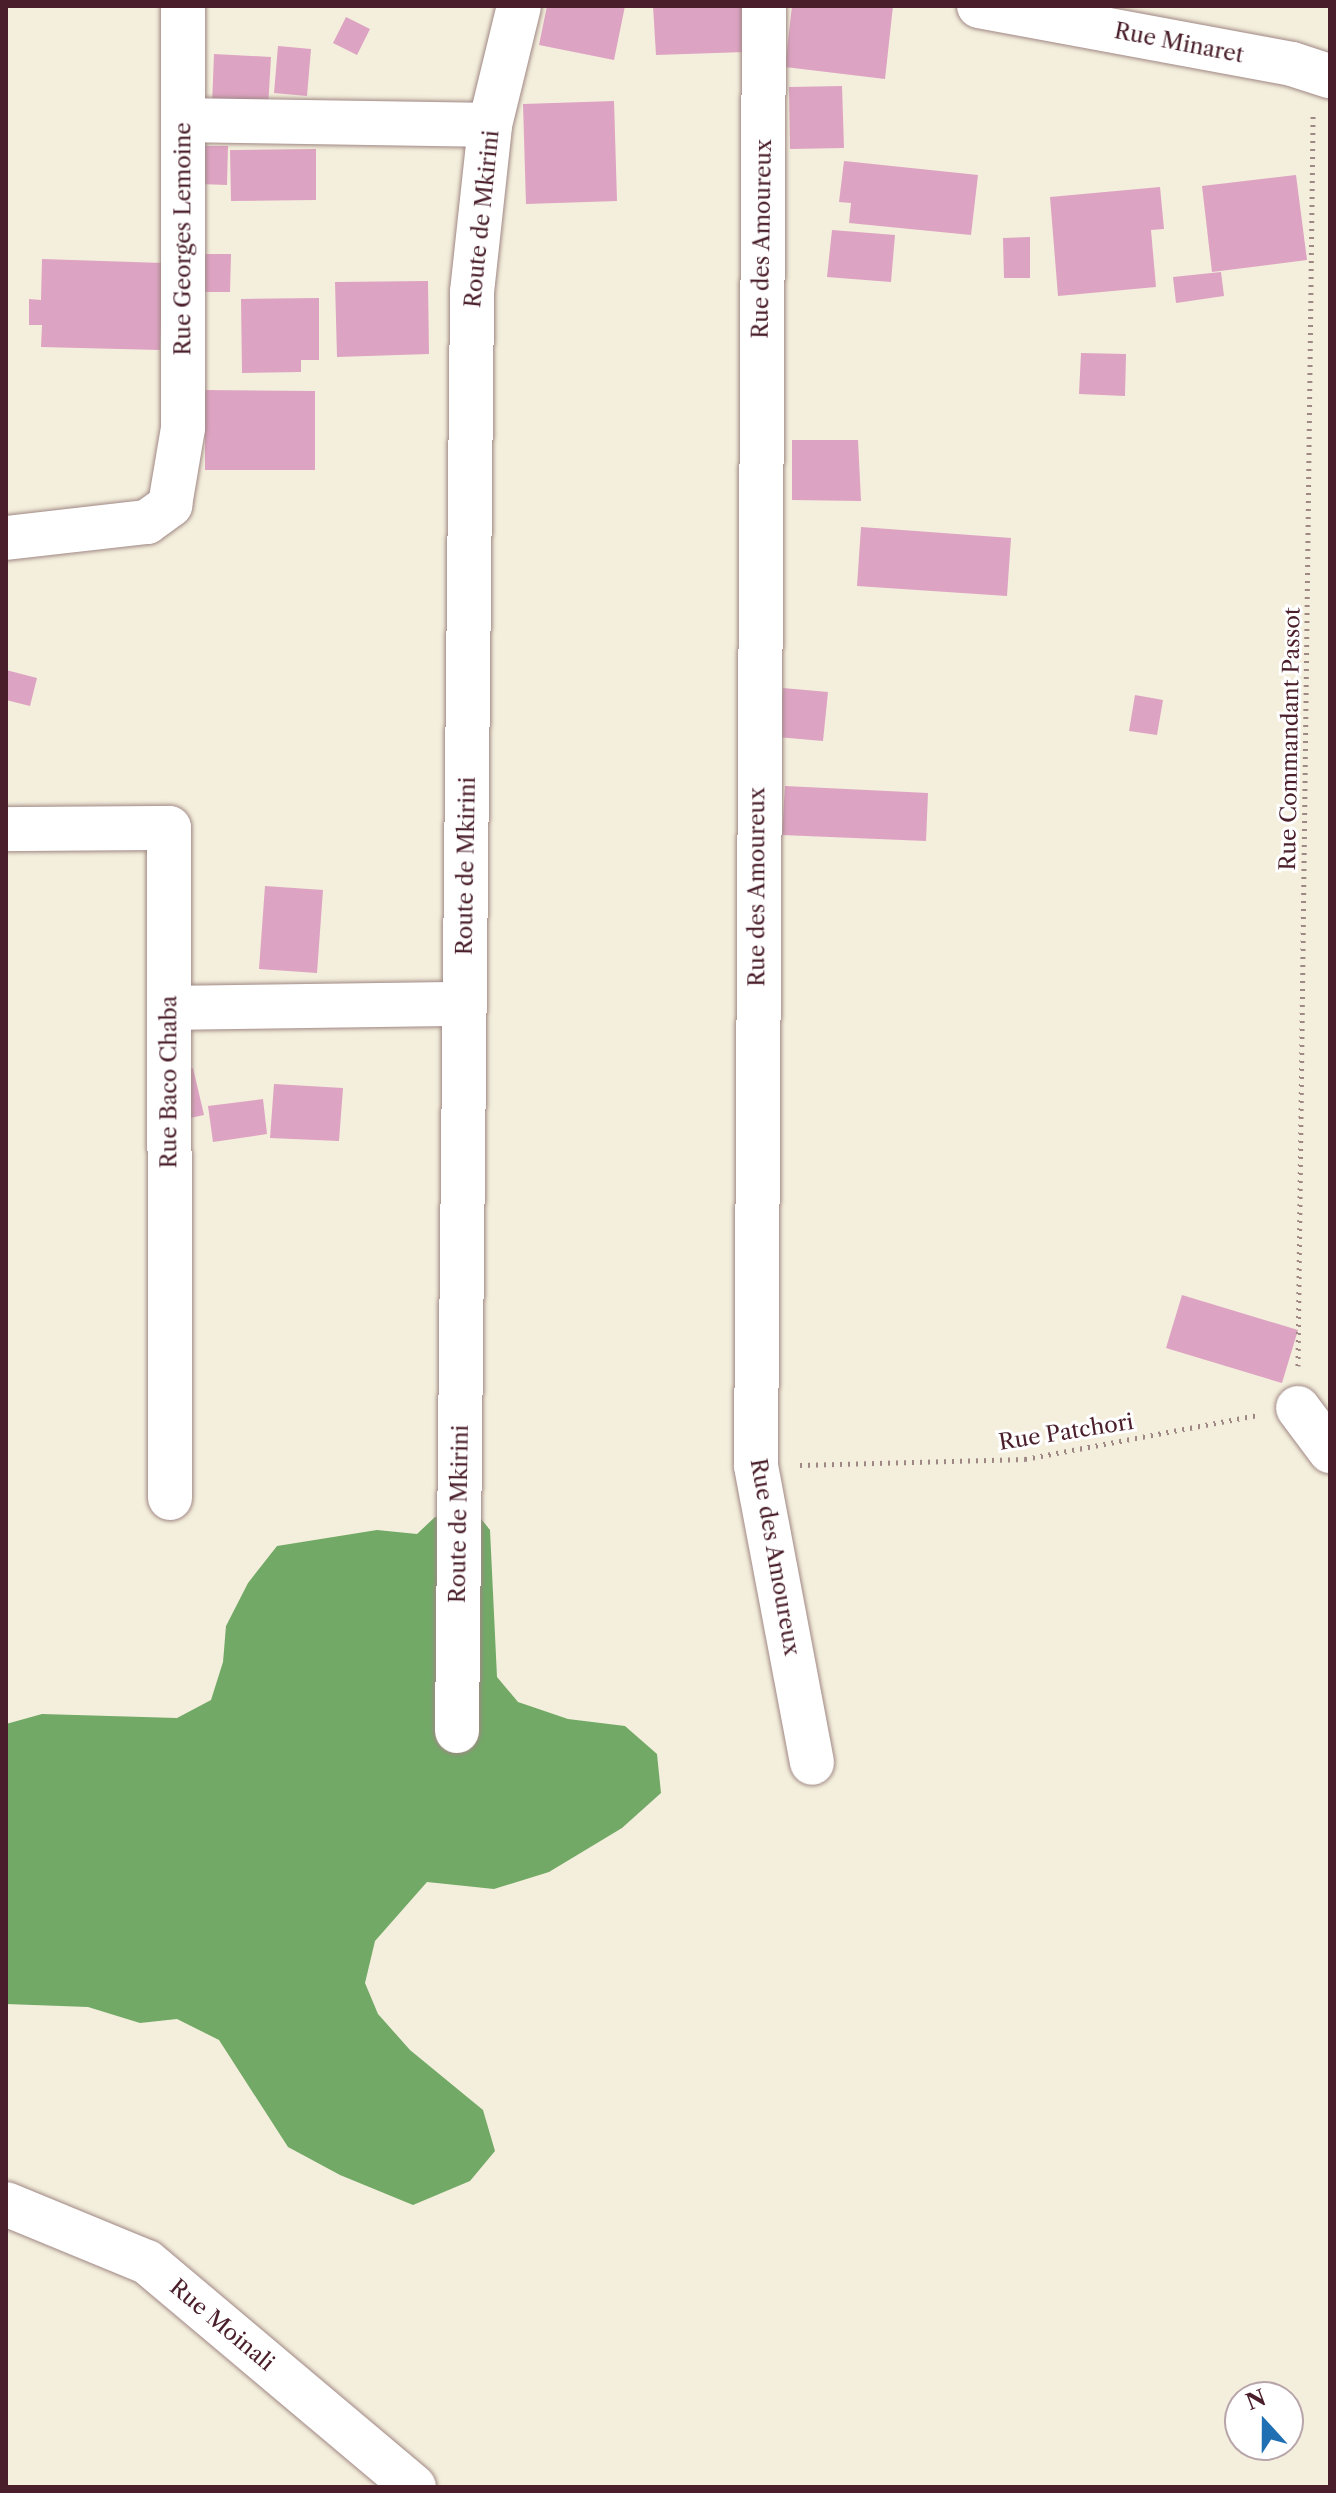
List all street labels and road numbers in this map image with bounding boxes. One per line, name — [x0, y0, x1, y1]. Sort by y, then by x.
street label: Rue Minaret — [1112, 18, 1246, 68]
street label: Rue Georges Lemoine — [170, 122, 196, 356]
street label: Route de Mkirini — [460, 129, 504, 309]
street label: Rue des Amoureux — [747, 139, 777, 339]
street label: Rue Commandant Passot — [1275, 607, 1305, 871]
street label: Route de Mkirini — [451, 777, 481, 955]
street label: Rue des Amoureux — [744, 787, 770, 987]
street label: Rue Baco Chaba — [156, 996, 182, 1168]
street label: Rue Patchori — [997, 1408, 1135, 1456]
street label: Route de Mkirini — [444, 1425, 474, 1603]
street label: Rue des Amoureux — [745, 1456, 805, 1658]
street label: Rue Moinali — [164, 2274, 280, 2376]

